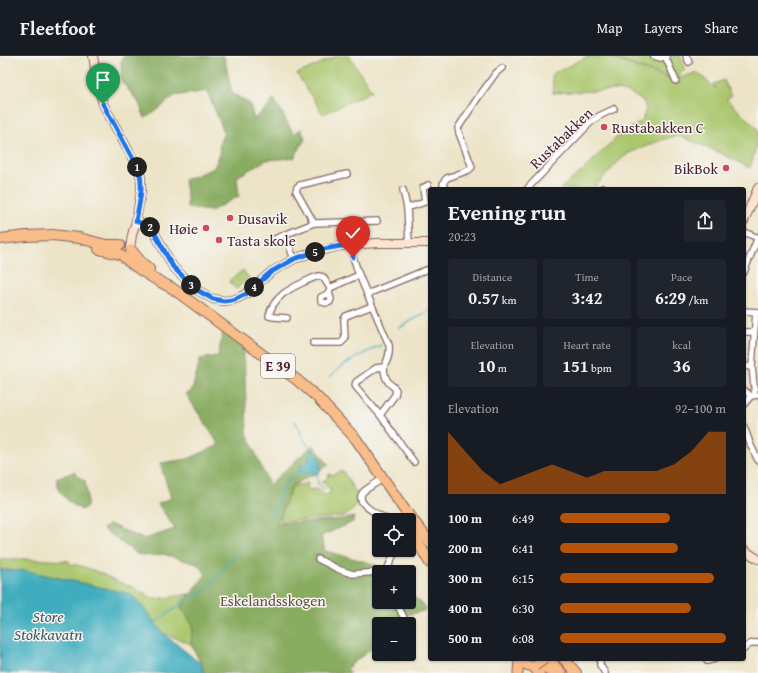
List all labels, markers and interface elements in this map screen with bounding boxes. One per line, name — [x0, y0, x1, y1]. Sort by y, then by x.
text: Fleetfoot — [20, 14, 96, 42]
text: Map — [597, 18, 623, 38]
text: Layers — [645, 18, 683, 38]
text: Share — [705, 18, 738, 38]
pin — [86, 63, 120, 104]
icon: arrive — [92, 69, 114, 91]
street label: Rustabakken — [525, 102, 598, 173]
place label: Rustabakken C — [612, 117, 704, 138]
marker: Rustabakken C — [599, 122, 609, 132]
pin: 1 — [127, 157, 147, 177]
place label: BikBok — [674, 158, 718, 179]
text: 1 — [134, 159, 140, 175]
marker: BikBok — [721, 163, 731, 173]
text: Evening run — [448, 196, 566, 228]
button: share — [684, 200, 726, 242]
place label: Dusavik — [238, 208, 288, 229]
marker: Dusavik — [225, 213, 235, 223]
pin — [336, 216, 370, 257]
pin: 2 — [140, 217, 160, 237]
place label: Høie — [169, 218, 198, 239]
text: 2 — [147, 219, 153, 235]
icon: check — [342, 222, 364, 244]
marker: Høie — [201, 223, 211, 233]
text: 20:23 — [448, 227, 476, 246]
place label: Tasta skole — [227, 230, 296, 251]
marker: Tasta skole — [214, 235, 224, 245]
pin: 5 — [305, 242, 325, 262]
text: 5 — [312, 244, 318, 260]
text: Distance — [473, 269, 512, 285]
text: Time — [575, 269, 599, 285]
text: Pace — [671, 269, 692, 285]
pin: 3 — [181, 275, 201, 295]
text: 3 — [188, 277, 194, 293]
pin: 4 — [244, 277, 264, 297]
text: 4 — [251, 279, 257, 295]
text: 0.57 — [468, 285, 499, 310]
text: 3:42 — [571, 285, 603, 310]
text: 6:29 — [655, 285, 686, 310]
text: km — [499, 292, 516, 308]
text: /km — [686, 292, 708, 308]
text: Elevation — [471, 337, 514, 353]
text: Heart rate — [563, 337, 611, 353]
text: kcal — [672, 337, 691, 353]
text: 10 — [478, 353, 495, 378]
text: 151 — [562, 353, 589, 378]
text: 36 — [673, 353, 690, 378]
road number: E 39 — [261, 354, 295, 378]
text: m — [495, 360, 507, 376]
text: bpm — [589, 360, 612, 376]
text: Elevation — [448, 399, 499, 418]
text: 92–100 m — [675, 399, 726, 418]
text: 100 m — [448, 509, 482, 528]
text: 6:49 — [512, 509, 534, 528]
map controls — [372, 513, 416, 661]
button: locate — [372, 513, 416, 557]
text: 200 m — [448, 539, 482, 558]
text: 6:41 — [512, 539, 534, 558]
button: + — [372, 565, 416, 609]
text: 300 m — [448, 569, 482, 588]
text: 6:15 — [512, 569, 534, 588]
park label: Eskelandsskogen — [220, 590, 326, 611]
text: 400 m — [448, 599, 482, 618]
text: 6:30 — [512, 599, 534, 618]
water label: Store Stokkavatn — [14, 604, 82, 646]
button: − — [372, 617, 416, 661]
text: 500 m — [448, 629, 482, 648]
text: 6:08 — [512, 629, 534, 648]

